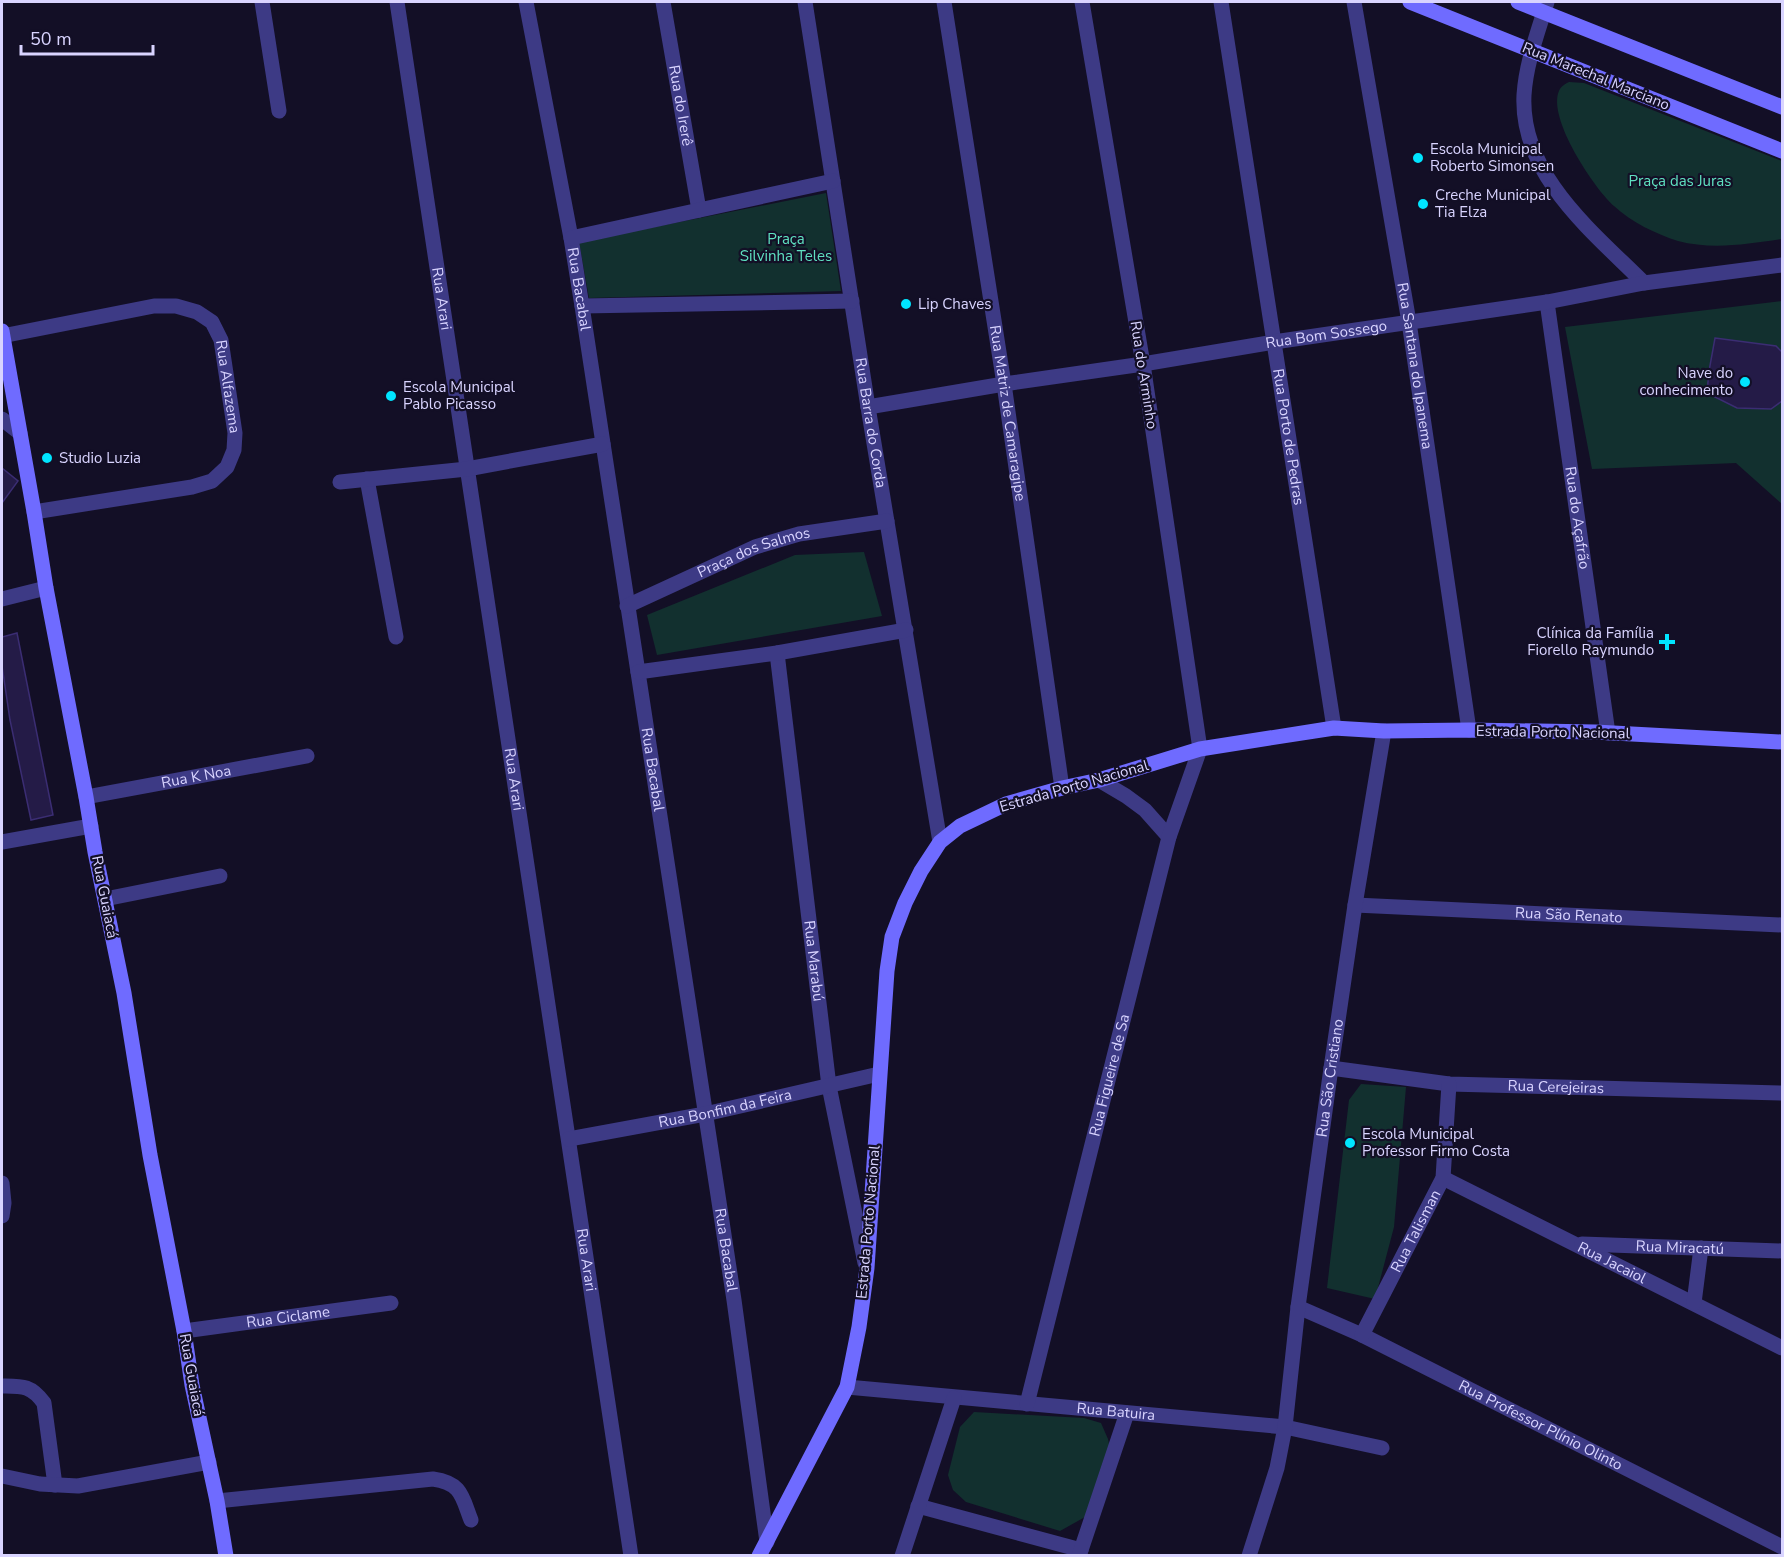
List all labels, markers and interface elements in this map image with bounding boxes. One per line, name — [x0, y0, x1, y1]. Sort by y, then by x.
scale bar — [21, 18, 153, 56]
text: 50 m — [30, 27, 72, 51]
street label: Rua Marechal Marciano — [1519, 37, 1673, 115]
street label: Rua do Irerê — [664, 64, 698, 147]
place label: Escola Municipal Roberto Simonsen — [1430, 139, 1554, 176]
marker: Escola Municipal Roberto Simonsen — [1411, 151, 1425, 165]
park label: Praça das Juras — [1629, 171, 1731, 191]
place label: Creche Municipal Tia Elza — [1435, 185, 1551, 222]
marker: Creche Municipal Tia Elza — [1416, 197, 1430, 211]
park label: Praça Silvinha Teles — [740, 229, 832, 266]
street label: Rua Bacabal — [563, 246, 596, 333]
street label: Rua Arari — [427, 266, 456, 331]
street label: Rua Santana do Ipanema — [1392, 281, 1438, 451]
place label: Lip Chaves — [918, 294, 992, 314]
marker: Lip Chaves — [899, 297, 913, 311]
street label: Rua Bom Sossego — [1264, 316, 1388, 353]
street label: Rua do Arminho — [1126, 320, 1162, 430]
street label: Rua Matriz de Camaragipe — [985, 324, 1031, 502]
street label: Rua Alfazema — [211, 339, 245, 435]
street label: Rua Barra do Corda — [850, 356, 891, 490]
place label: Nave do conhecimento — [1640, 363, 1733, 400]
street label: Rua Porto de Pedras — [1268, 367, 1309, 506]
marker: Nave do conhecimento — [1738, 375, 1752, 389]
place label: Escola Municipal Pablo Picasso — [403, 377, 516, 414]
marker: Escola Municipal Pablo Picasso — [384, 389, 398, 403]
place label: Studio Luzia — [59, 448, 141, 468]
marker: Studio Luzia — [40, 451, 54, 465]
street label: Rua do Açafrão — [1560, 465, 1595, 571]
street label: Praça dos Salmos — [694, 523, 811, 582]
place label: Clínica da Família Fiorello Raymundo — [1527, 623, 1654, 660]
marker: Clínica da Família Fiorello Raymundo — [1658, 633, 1676, 651]
street label: Estrada Porto Nacional — [1476, 721, 1631, 743]
street label: Rua Bacabal — [637, 726, 669, 813]
street label: Rua Arari — [499, 746, 529, 812]
street label: Estrada Porto Nacional — [997, 755, 1151, 817]
street label: Rua K Noa — [159, 760, 233, 793]
street label: Rua Guaiacá — [87, 854, 123, 940]
street label: Rua São Renato — [1515, 903, 1623, 928]
street label: Rua Marabú — [799, 919, 829, 1002]
street label: Rua Figueire de Sa — [1084, 1012, 1134, 1139]
street label: Rua São Cristiano — [1312, 1017, 1348, 1138]
street label: Rua Cerejeiras — [1507, 1076, 1604, 1098]
street label: Rua Bonfim da Feira — [657, 1084, 794, 1132]
place label: Escola Municipal Professor Firmo Costa — [1362, 1124, 1510, 1161]
marker: Escola Municipal Professor Firmo Costa — [1343, 1136, 1357, 1150]
street label: Estrada Porto Nacional — [851, 1144, 885, 1300]
street label: Rua Talisman — [1386, 1186, 1445, 1276]
street label: Rua Bacabal — [710, 1207, 743, 1294]
street label: Rua Arari — [572, 1227, 601, 1293]
street label: Rua Miracatú — [1635, 1236, 1724, 1259]
street label: Rua Jacaiol — [1574, 1237, 1650, 1289]
street label: Rua Ciclame — [245, 1301, 331, 1332]
street label: Rua Guaiacá — [175, 1332, 209, 1418]
street label: Rua Professor Plínio Olinto — [1455, 1375, 1626, 1475]
street label: Rua Batuira — [1076, 1398, 1156, 1425]

